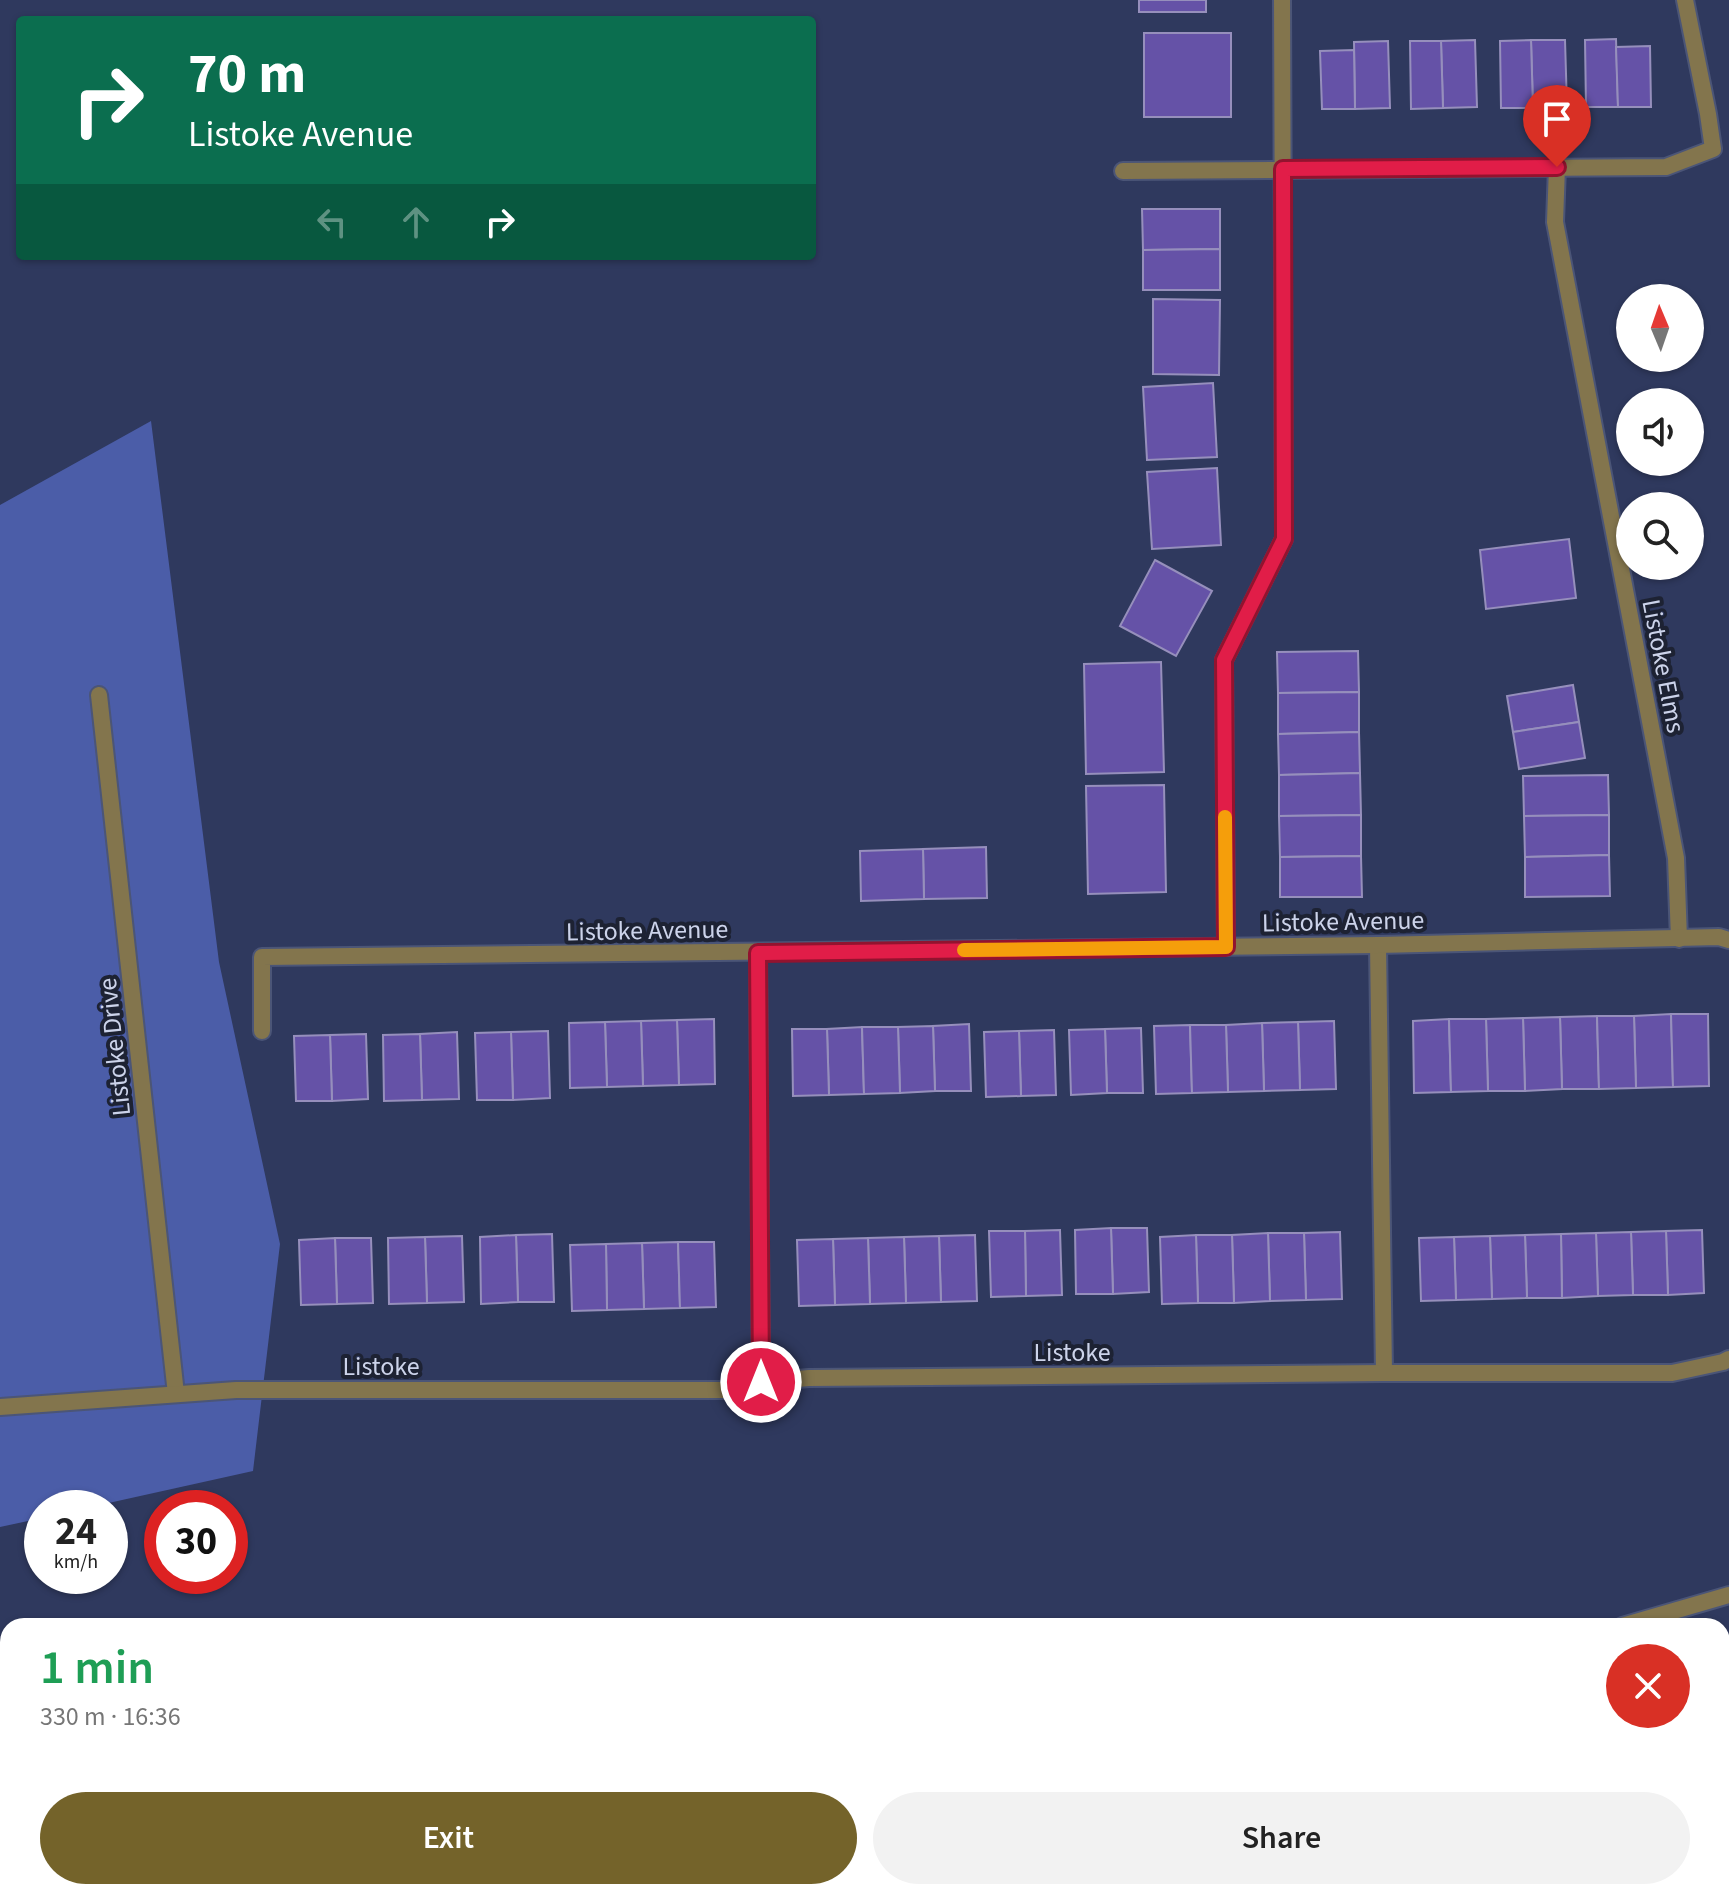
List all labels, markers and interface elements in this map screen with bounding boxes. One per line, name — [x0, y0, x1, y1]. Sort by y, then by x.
text: 70 m — [188, 35, 306, 114]
icon: right — [56, 48, 160, 152]
pin — [1523, 85, 1591, 167]
icon: arrive — [1535, 97, 1579, 141]
text: Listoke Avenue — [188, 109, 413, 160]
icon: left — [310, 200, 354, 244]
icon: ahead — [394, 200, 438, 244]
icon: right — [478, 200, 522, 244]
north arrow — [1616, 284, 1704, 372]
map controls — [1616, 284, 1704, 580]
button: sound — [1616, 388, 1704, 476]
button: search — [1616, 492, 1704, 580]
street label: Listoke Elms — [1632, 596, 1695, 736]
street label: Listoke Avenue — [1261, 902, 1425, 941]
street label: Listoke Avenue — [565, 911, 729, 950]
street label: Listoke Drive — [89, 976, 140, 1118]
street label: Listoke — [1033, 1334, 1111, 1371]
position arrow — [719, 1340, 803, 1424]
street label: Listoke — [342, 1348, 420, 1385]
speed limit sign: 30 — [144, 1490, 248, 1594]
text: 24 — [55, 1503, 97, 1560]
text: km/h — [54, 1548, 98, 1576]
text: 1 min — [40, 1634, 154, 1702]
button: close — [1606, 1644, 1690, 1728]
text: 330 m · 16:36 — [40, 1698, 181, 1735]
button: Exit — [40, 1792, 857, 1884]
button: Share — [873, 1792, 1690, 1884]

